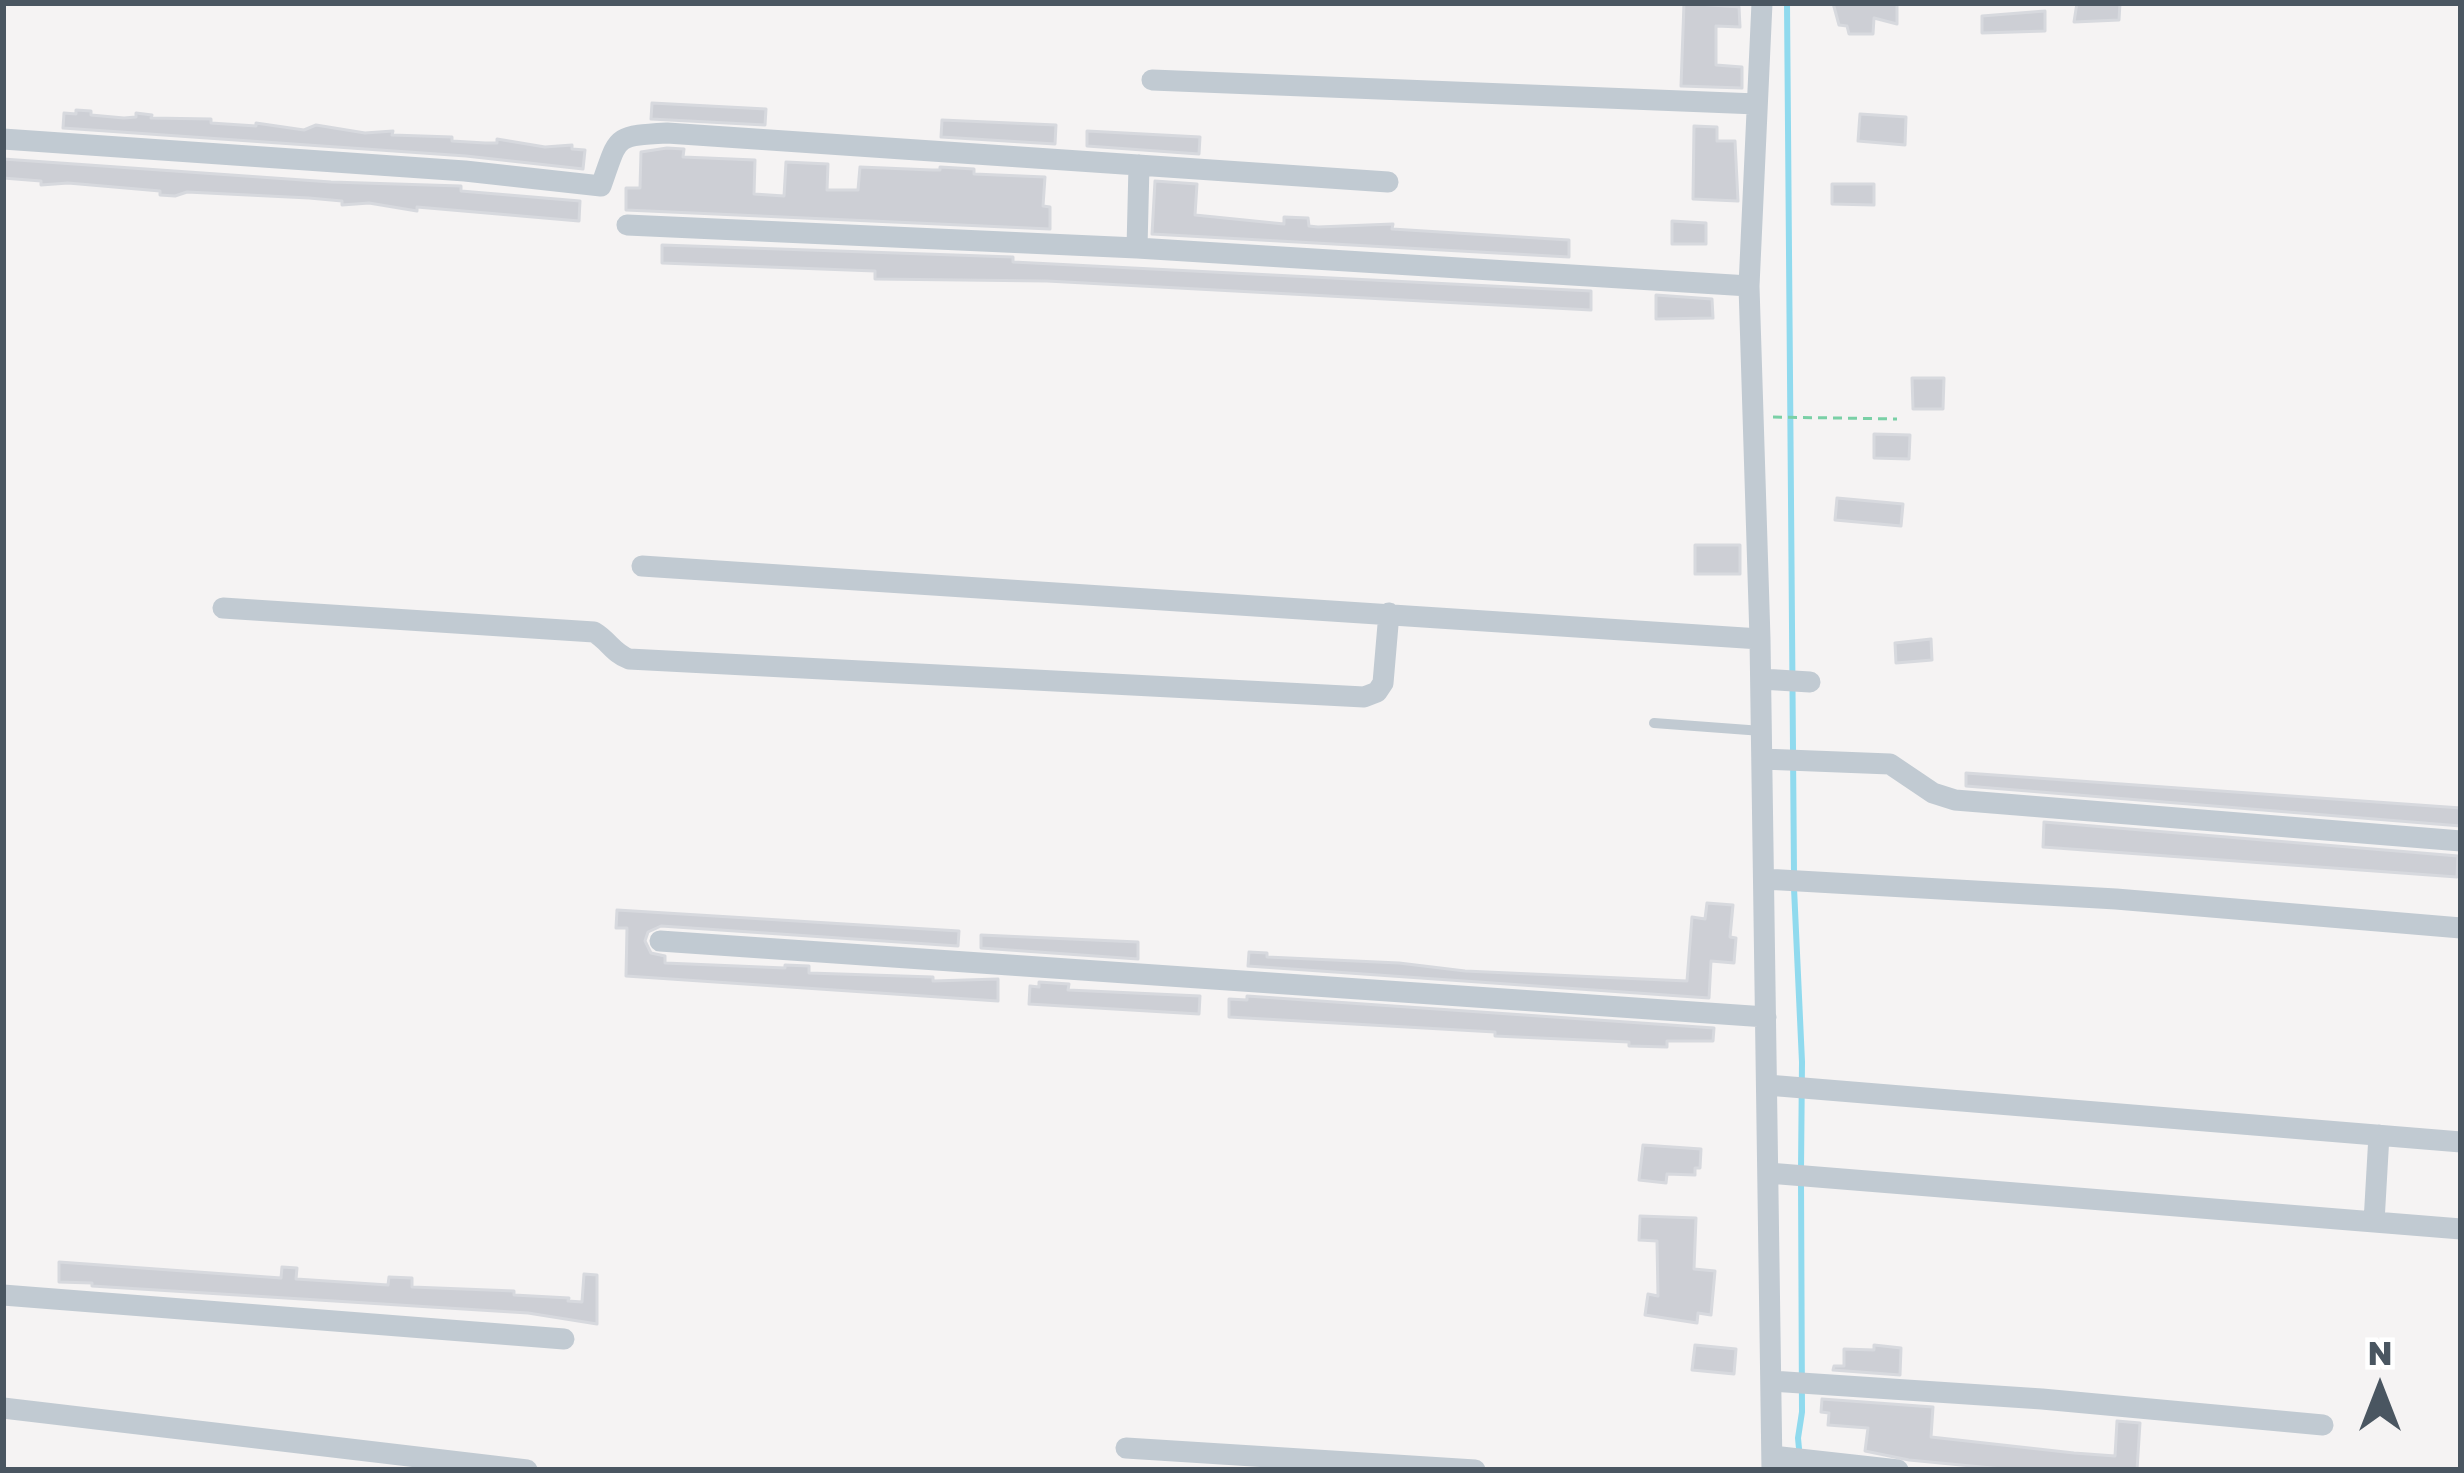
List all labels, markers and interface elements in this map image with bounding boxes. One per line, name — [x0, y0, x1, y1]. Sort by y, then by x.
north arrow — [2320, 1329, 2440, 1449]
text: N — [2367, 1333, 2393, 1372]

